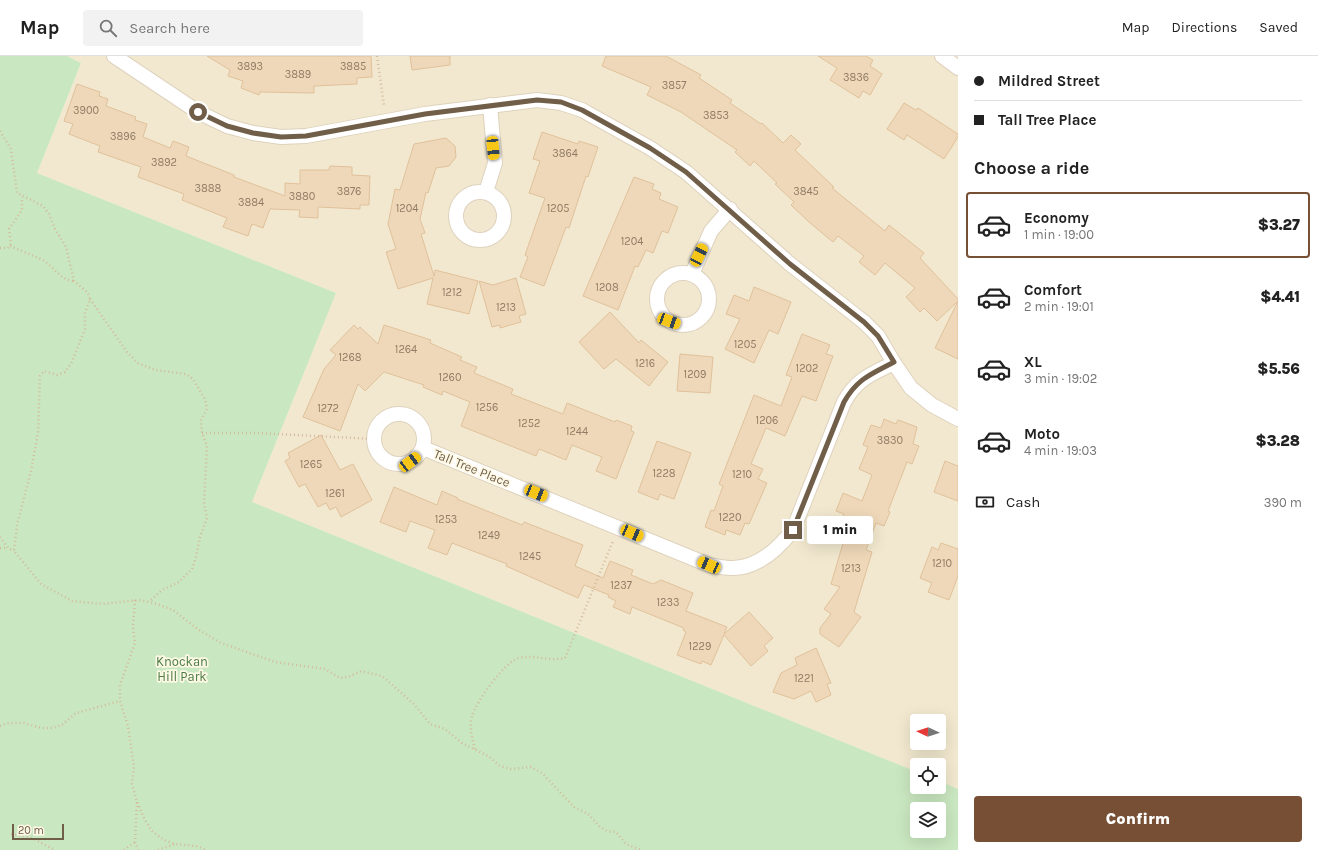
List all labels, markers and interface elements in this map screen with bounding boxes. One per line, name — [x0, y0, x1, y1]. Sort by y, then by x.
search box — [83, 10, 363, 46]
text: Map — [20, 17, 59, 39]
icon: search — [97, 17, 119, 39]
text: Search here — [129, 19, 210, 37]
text: Map — [1122, 19, 1150, 36]
text: Directions — [1172, 19, 1237, 36]
text: Saved — [1259, 19, 1298, 36]
house number: 3893 — [237, 60, 263, 73]
house number: 3885 — [340, 60, 366, 73]
house number: 3889 — [285, 68, 311, 81]
house number: 3836 — [843, 71, 869, 84]
text: Mildred Street — [998, 72, 1100, 90]
house number: 3857 — [662, 79, 686, 92]
route start — [189, 103, 207, 121]
house number: 3900 — [73, 104, 99, 117]
house number: 3853 — [703, 109, 729, 122]
text: Tall Tree Place — [998, 111, 1096, 129]
house number: 3896 — [110, 130, 136, 143]
car — [486, 136, 500, 160]
house number: 3864 — [552, 147, 578, 160]
house number: 3892 — [151, 156, 177, 169]
text: Choose a ride — [974, 157, 1089, 179]
house number: 3888 — [195, 182, 222, 195]
house number: 3876 — [337, 185, 361, 198]
house number: 3845 — [793, 185, 819, 198]
house number: 3880 — [289, 190, 315, 203]
house number: 3884 — [238, 196, 264, 209]
house number: 1204 — [396, 202, 418, 215]
house number: 1205 — [547, 202, 569, 215]
icon: car — [976, 207, 1012, 243]
text: Economy — [1024, 209, 1089, 227]
text: $3.27 — [1258, 216, 1300, 234]
text: 1 min · 19:00 — [1024, 227, 1094, 242]
house number: 1204 — [621, 235, 643, 248]
car — [688, 242, 710, 268]
icon: car — [976, 279, 1012, 315]
house number: 1208 — [595, 281, 619, 294]
text: Comfort — [1024, 281, 1082, 299]
house number: 1212 — [442, 286, 462, 299]
text: $4.41 — [1260, 288, 1300, 306]
text: 2 min · 19:01 — [1024, 299, 1094, 314]
house number: 1213 — [496, 301, 516, 314]
car — [656, 311, 682, 331]
house number: 1205 — [734, 338, 756, 351]
house number: 1264 — [395, 343, 417, 356]
house number: 1268 — [338, 351, 362, 364]
icon: car — [976, 351, 1012, 387]
text: XL — [1024, 353, 1042, 371]
house number: 1216 — [635, 357, 655, 370]
text: $5.56 — [1257, 360, 1300, 378]
house number: 1202 — [796, 362, 818, 375]
house number: 1209 — [684, 368, 706, 381]
house number: 1260 — [439, 371, 461, 384]
text: 3 min · 19:02 — [1024, 371, 1097, 386]
house number: 1256 — [476, 401, 498, 414]
house number: 1272 — [317, 402, 339, 415]
house number: 1206 — [756, 414, 778, 427]
house number: 1252 — [518, 417, 540, 430]
icon: car — [976, 423, 1012, 459]
house number: 1244 — [566, 425, 588, 438]
text: Moto — [1024, 425, 1060, 443]
text: $3.28 — [1255, 432, 1300, 450]
house number: 3830 — [877, 434, 903, 447]
text: 4 min · 19:03 — [1024, 443, 1097, 458]
street label: Tall Tree Place — [432, 446, 513, 490]
car — [397, 450, 423, 474]
house number: 1265 — [300, 458, 322, 471]
house number: 1228 — [652, 467, 676, 480]
house number: 1210 — [732, 468, 752, 481]
car — [523, 483, 549, 503]
house number: 1261 — [325, 487, 345, 500]
icon: cash — [974, 491, 996, 513]
text: Cash — [1006, 493, 1040, 511]
text: 390 m — [1264, 495, 1302, 510]
house number: 1220 — [719, 511, 741, 524]
house number: 1253 — [435, 513, 457, 526]
callout: 1 min — [807, 516, 873, 544]
route end — [784, 521, 802, 539]
text: 1 min — [823, 522, 857, 537]
car — [619, 523, 645, 543]
house number: 1249 — [478, 529, 500, 542]
house number: 1245 — [519, 550, 541, 563]
car — [696, 555, 722, 575]
house number: 1210 — [932, 557, 952, 570]
house number: 1213 — [841, 562, 861, 575]
house number: 1237 — [610, 579, 632, 592]
house number: 1233 — [656, 596, 680, 609]
house number: 1229 — [689, 640, 711, 653]
park label: Knockan Hill Park — [156, 654, 208, 684]
house number: 1221 — [794, 672, 814, 685]
north arrow — [910, 714, 946, 750]
map controls — [910, 714, 946, 838]
button: locate — [910, 758, 946, 794]
button: Confirm — [974, 796, 1302, 842]
button: layers — [910, 802, 946, 838]
scale bar — [12, 822, 64, 841]
text: 20 m — [18, 824, 44, 837]

